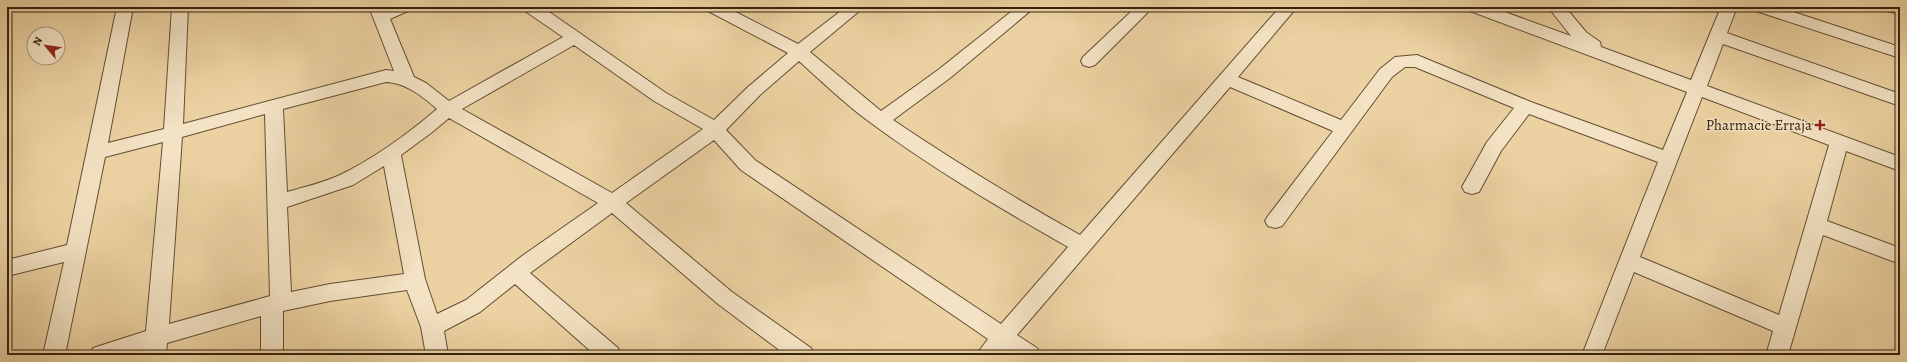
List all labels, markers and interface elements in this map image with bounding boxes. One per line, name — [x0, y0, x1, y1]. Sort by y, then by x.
north arrow — [26, 26, 66, 66]
text: N — [29, 34, 46, 49]
place label: Pharmacie Erraja — [1706, 115, 1812, 135]
marker: Pharmacie Erraja — [1815, 120, 1825, 130]

